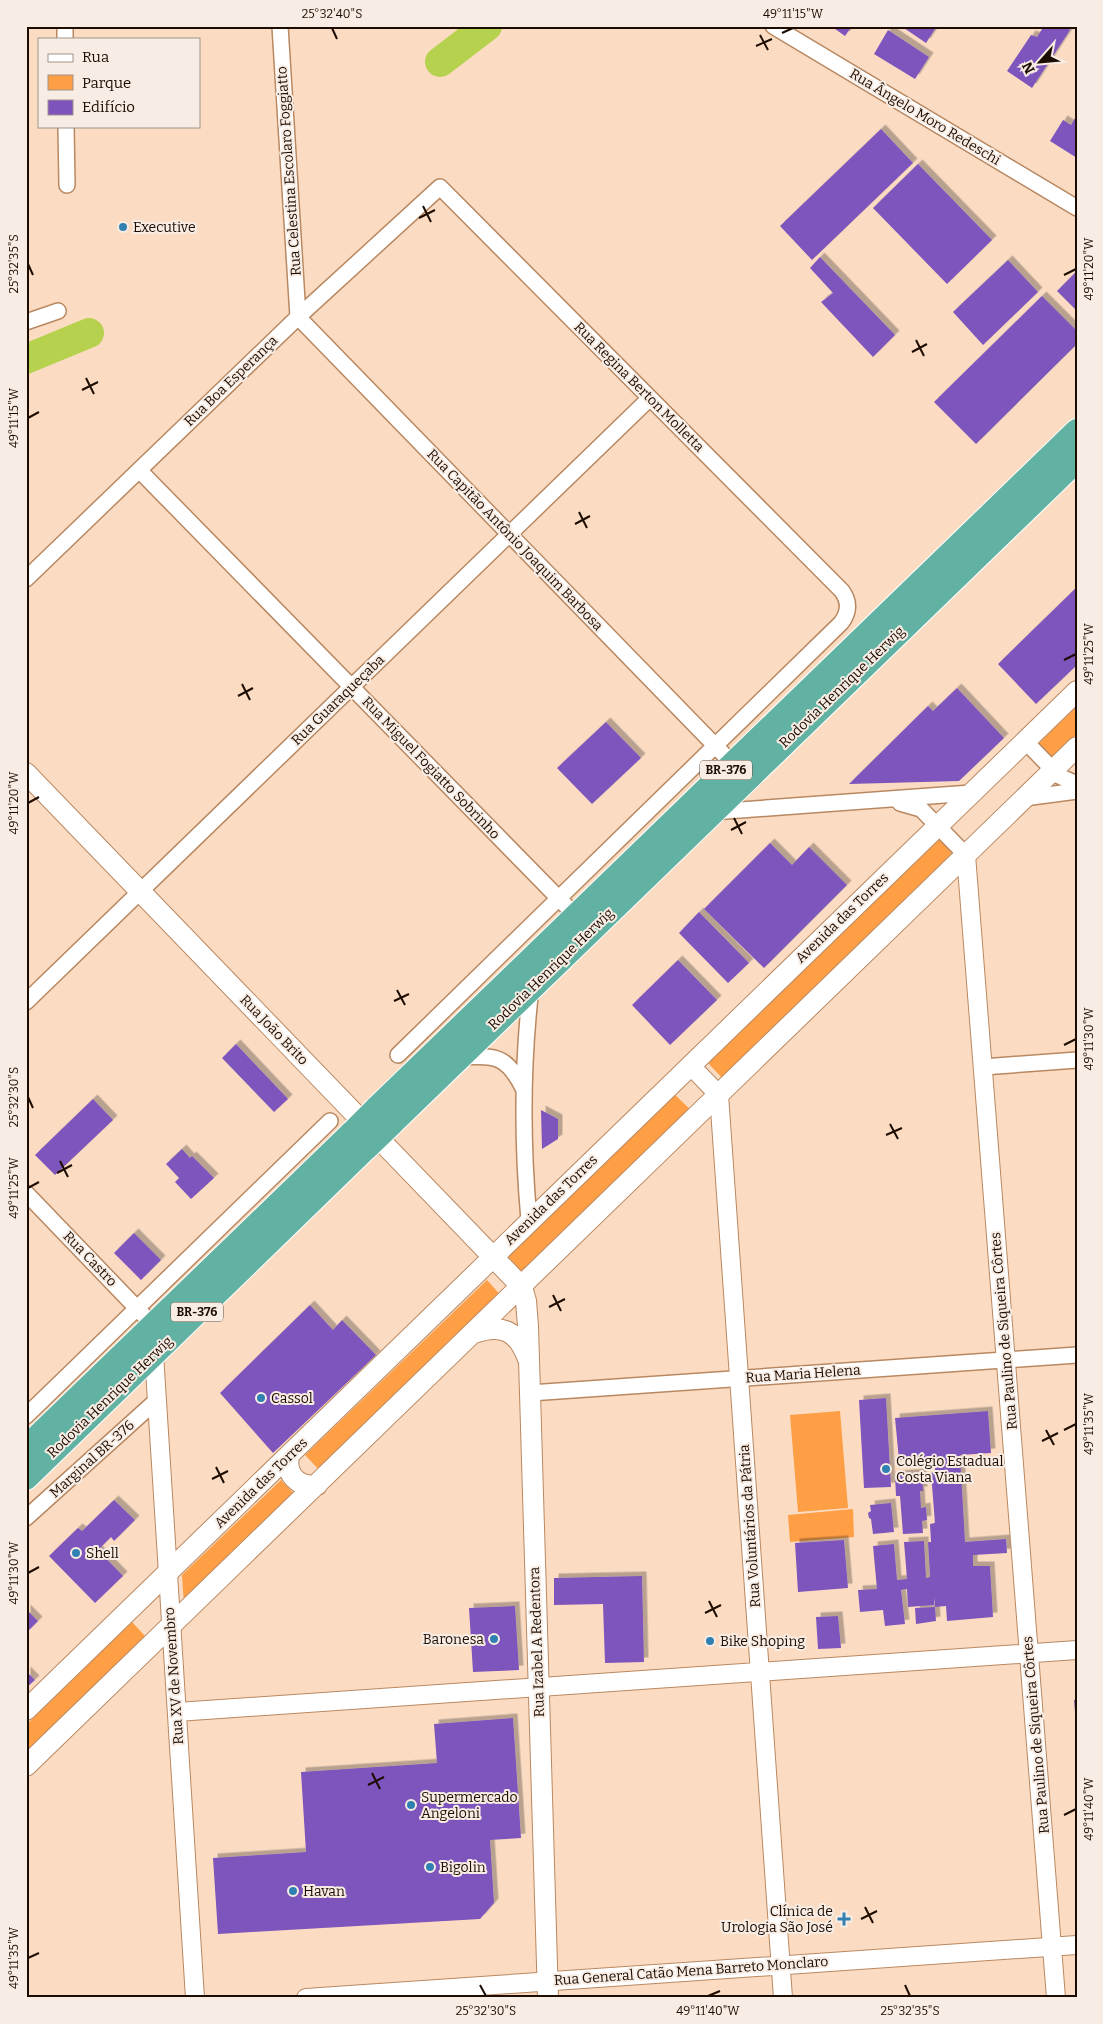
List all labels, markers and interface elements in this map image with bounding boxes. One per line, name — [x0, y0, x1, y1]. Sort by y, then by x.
text: 25°32'40"S — [302, 7, 362, 21]
text: 49°11'15"W — [763, 7, 824, 21]
legend — [38, 38, 200, 128]
north arrow — [1016, 38, 1066, 88]
text: Rua — [82, 48, 109, 66]
text: N — [1019, 59, 1039, 76]
street label: Rua Ângelo Moro Redeschi — [847, 64, 1004, 169]
street label: Rua Celestina Escolaro Foggiatto — [273, 66, 305, 276]
text: Parque — [82, 74, 131, 92]
text: Edifício — [82, 98, 135, 116]
place label: Executive — [133, 219, 196, 236]
marker: Executive — [117, 221, 129, 233]
text: 25°32'35"S — [7, 234, 21, 294]
text: 49°11'20"W — [1082, 237, 1096, 300]
street label: Rua Regina Berton Molletta — [570, 318, 708, 456]
street label: Rua Boa Esperança — [181, 332, 282, 430]
text: 49°11'15"W — [7, 387, 21, 448]
street label: Rua Capitão Antônio Joaquim Barbosa — [423, 446, 607, 635]
street label: Rodovia Henrique Herwig — [776, 623, 908, 751]
text: 49°11'25"W — [1082, 623, 1096, 685]
street label: Rua Guaraqueçaba — [288, 651, 388, 749]
street label: Rua Miguel Fogiatto Sobrinho — [358, 693, 504, 843]
road number: BR-376 — [700, 760, 752, 780]
text: 49°11'20"W — [7, 771, 21, 834]
street label: Avenida das Torres — [792, 869, 892, 967]
street label: Rodovia Henrique Herwig — [485, 905, 617, 1033]
street label: Rua João Brito — [236, 991, 312, 1069]
text: 49°11'30"W — [1082, 1007, 1096, 1071]
text: 25°32'30"S — [7, 1067, 21, 1127]
street label: Avenida das Torres — [501, 1151, 601, 1249]
text: 49°11'25"W — [7, 1157, 21, 1219]
street label: Rua Castro — [60, 1228, 120, 1290]
street label: Rua Paulino de Siqueira Côrtes — [987, 1232, 1021, 1430]
road number: BR-376 — [171, 1302, 223, 1321]
street label: Rodovia Henrique Herwig — [44, 1333, 176, 1461]
street label: Rua Maria Helena — [745, 1361, 861, 1386]
place label: Cassol — [271, 1390, 313, 1407]
marker: Cassol — [255, 1392, 267, 1404]
text: 49°11'35"W — [1082, 1392, 1096, 1455]
street label: Marginal BR-376 — [46, 1417, 138, 1501]
street label: Avenida das Torres — [211, 1434, 311, 1532]
street label: Rua Voluntários da Pátria — [736, 1443, 764, 1608]
place label: Colégio Estadual Costa Viana — [896, 1453, 1003, 1486]
marker: Colégio Estadual Costa Viana — [880, 1463, 892, 1475]
text: 49°11'30"W — [7, 1541, 21, 1605]
place label: Shell — [86, 1545, 119, 1562]
marker: Shell — [70, 1547, 82, 1559]
street label: Rua Izabel A Redentora — [526, 1566, 548, 1717]
street label: Rua XV de Novembro — [161, 1607, 187, 1745]
place label: Baronesa — [423, 1631, 484, 1648]
marker: Baronesa — [488, 1633, 500, 1645]
place label: Bike Shoping — [720, 1633, 805, 1650]
marker: Bike Shoping — [704, 1635, 716, 1647]
street label: Rua Paulino de Siqueira Côrtes — [1019, 1636, 1053, 1834]
text: 49°11'40"W — [1082, 1777, 1096, 1841]
place label: Supermercado Angeloni — [421, 1789, 518, 1822]
marker: Supermercado Angeloni — [405, 1799, 417, 1811]
place label: Bigolin — [440, 1859, 486, 1876]
marker: Bigolin — [424, 1861, 436, 1873]
place label: Havan — [303, 1883, 345, 1900]
marker: Havan — [287, 1885, 299, 1897]
place label: Clínica de Urologia São José — [721, 1903, 833, 1936]
marker: Clínica de Urologia São José — [837, 1912, 851, 1926]
text: 49°11'35"W — [7, 1926, 21, 1989]
street label: Rua General Catão Mena Barreto Monclaro — [553, 1953, 829, 1989]
text: 25°32'30"S — [456, 2004, 516, 2018]
text: 49°11'40"W — [676, 2004, 740, 2018]
text: 25°32'35"S — [880, 2004, 940, 2018]

